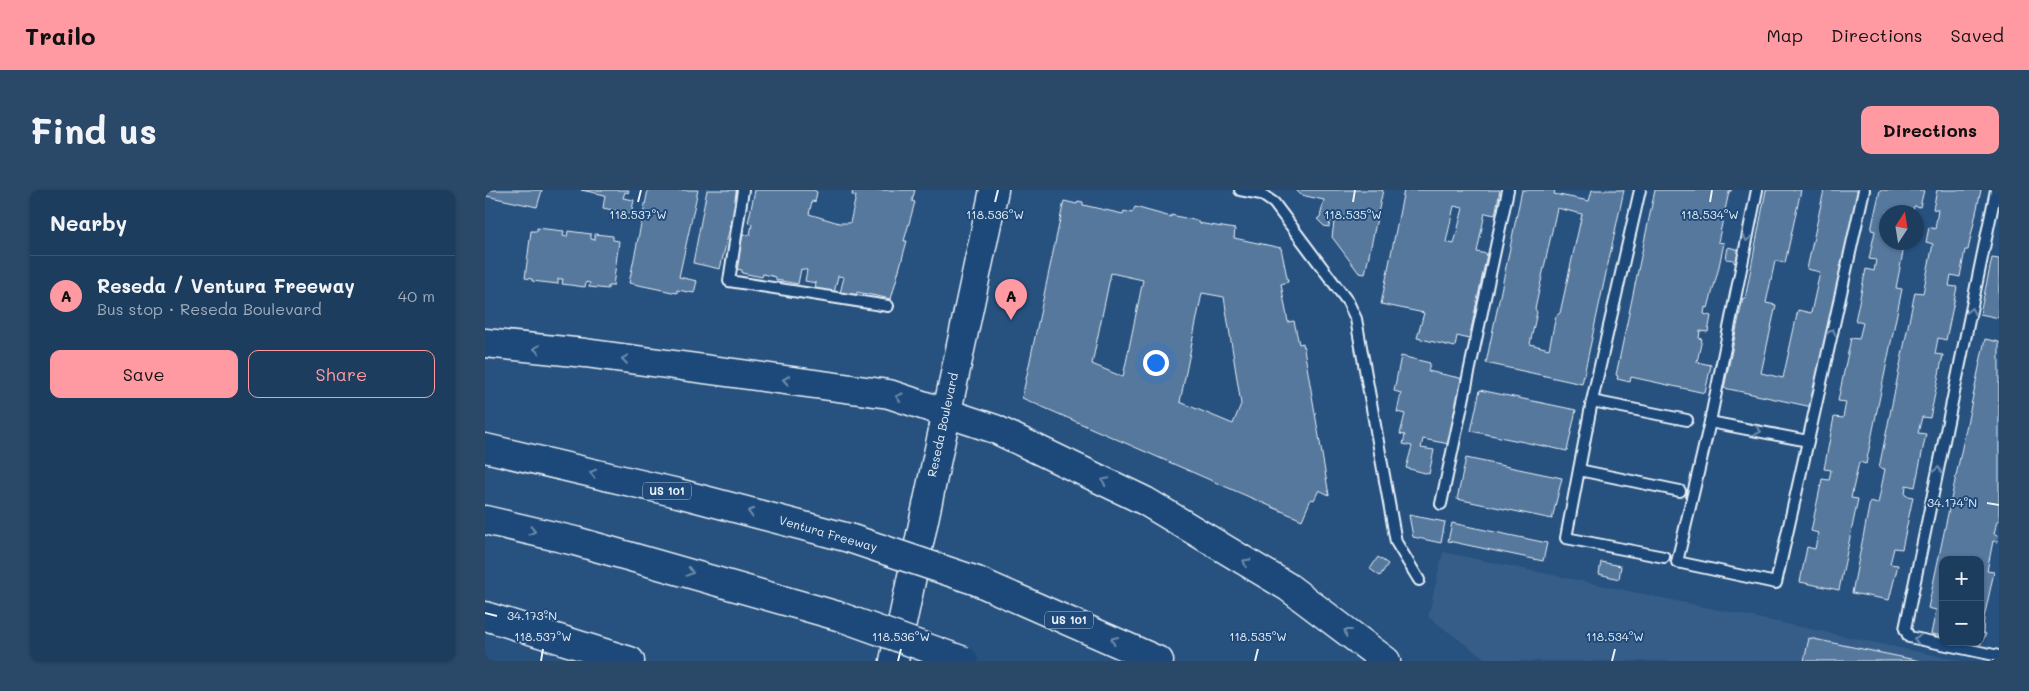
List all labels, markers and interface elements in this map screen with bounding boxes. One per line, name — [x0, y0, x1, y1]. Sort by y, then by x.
text: Trailo — [25, 20, 96, 51]
text: Map — [1766, 23, 1803, 47]
text: Directions — [1831, 23, 1923, 47]
text: Saved — [1951, 23, 2004, 47]
button: Directions — [1861, 106, 1999, 154]
text: Find us — [30, 107, 157, 153]
north arrow — [1879, 205, 1924, 250]
text: 118.537°W — [609, 206, 667, 222]
text: 118.536°W — [966, 206, 1024, 222]
text: 118.535°W — [1324, 206, 1382, 222]
text: 118.534°W — [1681, 206, 1739, 222]
text: Nearby — [50, 209, 127, 236]
one-way arrow — [1742, 233, 1753, 242]
text: Reseda / Ventura Freeway — [97, 273, 355, 298]
pin: A — [995, 279, 1027, 320]
text: A — [60, 285, 72, 306]
text: 40 m — [398, 285, 435, 306]
text: Bus stop · Reseda Boulevard — [97, 298, 322, 319]
one-way arrow — [1965, 306, 1976, 315]
one-way arrow — [1827, 328, 1837, 336]
one-way arrow — [533, 344, 541, 355]
button: Save — [50, 350, 238, 398]
button: Share — [248, 350, 435, 398]
your location — [1143, 350, 1169, 376]
one-way arrow — [620, 354, 628, 365]
street label: Reseda Boulevard — [923, 371, 961, 478]
one-way arrow — [781, 376, 790, 386]
one-way arrow — [895, 393, 904, 403]
one-way arrow — [1753, 425, 1762, 436]
one-way arrow — [1932, 466, 1943, 474]
one-way arrow — [589, 468, 598, 479]
one-way arrow — [1102, 477, 1111, 487]
road number: US 101 — [643, 482, 691, 500]
text: 34.174°N — [1927, 494, 1977, 510]
one-way arrow — [747, 508, 755, 518]
street label: Ventura Freeway — [777, 511, 879, 555]
one-way arrow — [528, 525, 537, 536]
map controls — [1939, 556, 1984, 646]
button: + — [1939, 556, 1984, 601]
one-way arrow — [1243, 559, 1252, 569]
one-way arrow — [685, 567, 693, 577]
button: − — [1939, 601, 1984, 646]
text: 34.173°N — [507, 607, 557, 623]
road number: US 101 — [1045, 612, 1093, 628]
text: 118.537°W — [514, 628, 572, 644]
text: 118.536°W — [872, 628, 930, 644]
text: 118.535°W — [1229, 628, 1287, 644]
text: 118.534°W — [1586, 628, 1644, 644]
one-way arrow — [1344, 629, 1353, 637]
one-way arrow — [1913, 634, 1922, 645]
one-way arrow — [1110, 636, 1119, 647]

